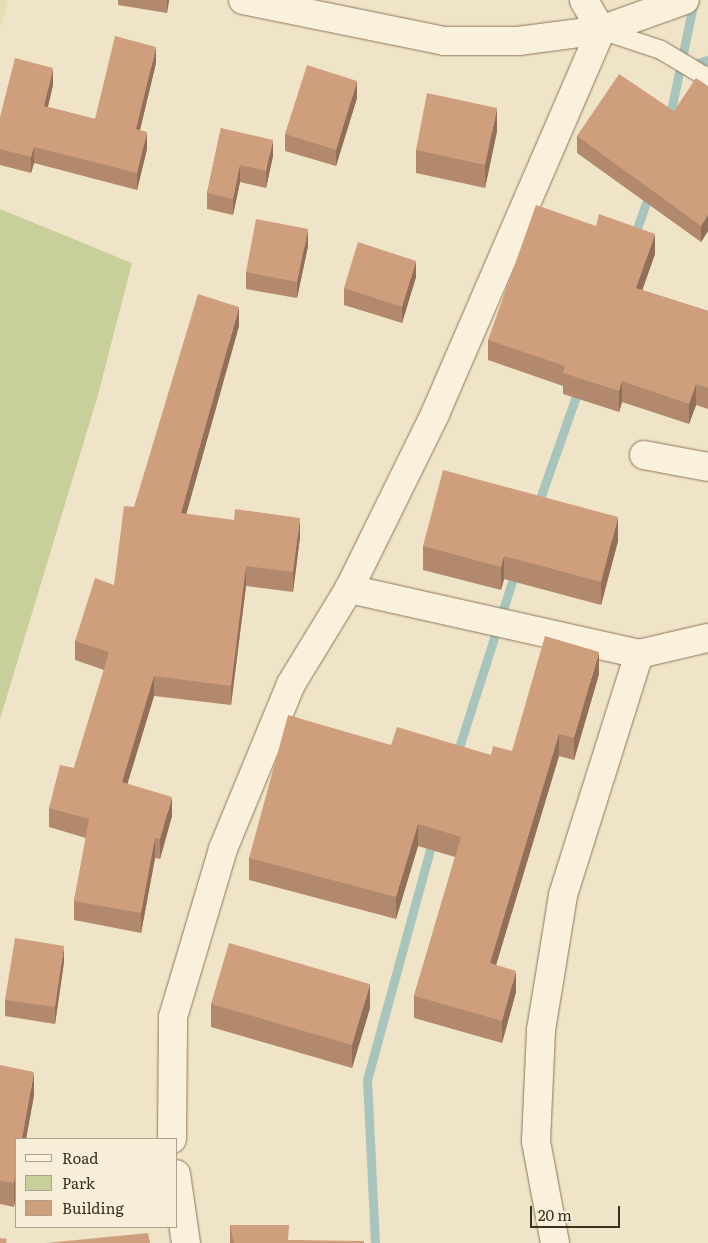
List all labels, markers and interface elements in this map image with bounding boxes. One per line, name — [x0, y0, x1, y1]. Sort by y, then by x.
legend — [15, 1138, 178, 1228]
text: Road — [62, 1146, 98, 1169]
text: Park — [62, 1171, 95, 1194]
text: Building — [62, 1196, 124, 1219]
scale bar — [533, 1196, 623, 1228]
text: 20 m — [538, 1203, 572, 1226]

